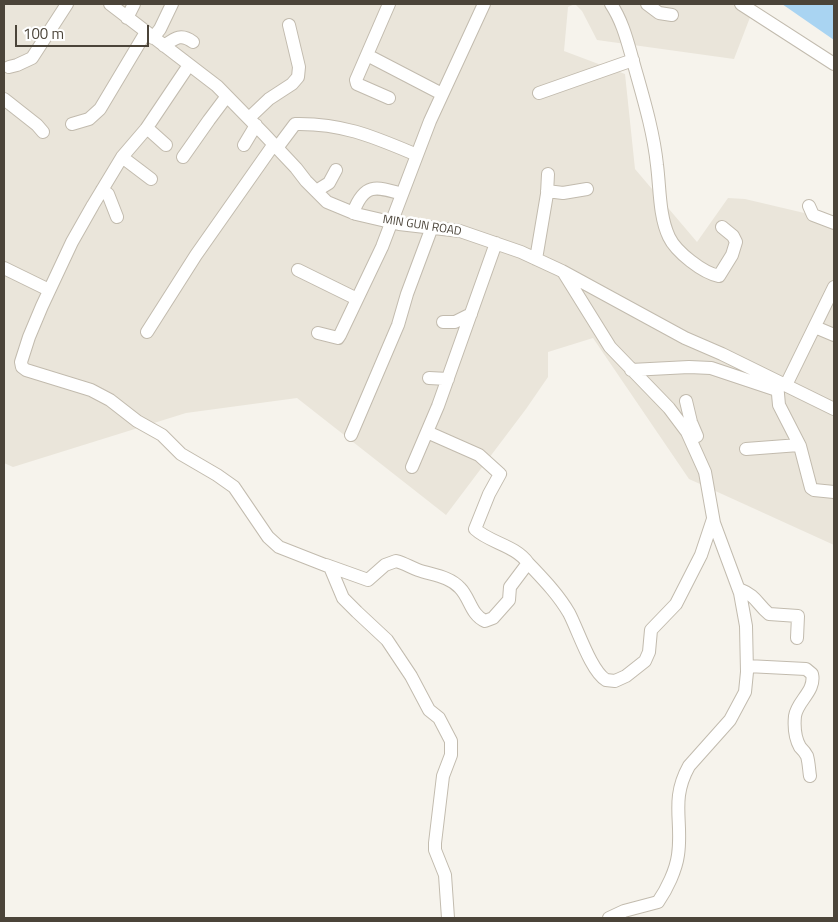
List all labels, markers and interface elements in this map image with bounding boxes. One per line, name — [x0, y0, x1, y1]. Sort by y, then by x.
scale bar — [18, 15, 151, 47]
text: 100 m — [23, 22, 64, 45]
street label: MIN GUN ROAD — [382, 213, 462, 239]

